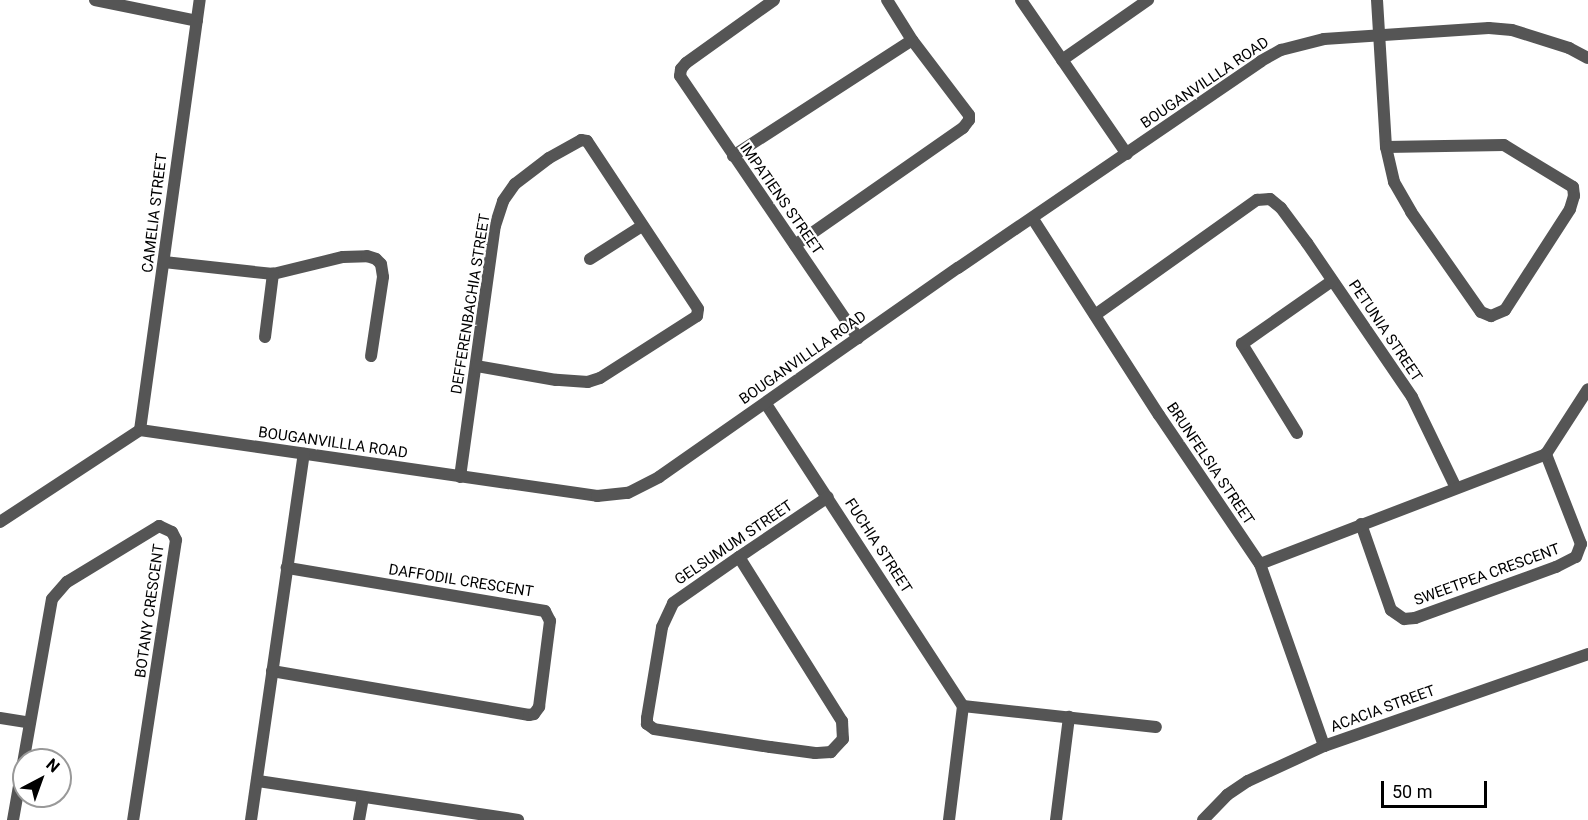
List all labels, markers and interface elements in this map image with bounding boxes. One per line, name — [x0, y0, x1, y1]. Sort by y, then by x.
street label: BOUGANVILLLA ROAD — [1138, 33, 1272, 133]
street label: IMPATIENS STREET — [736, 140, 826, 258]
street label: CAMELIA STREET — [139, 152, 171, 274]
street label: DEFFERENBACHIA STREET — [448, 213, 494, 395]
street label: PETUNIA STREET — [1344, 277, 1426, 385]
street label: BOUGANVILLLA ROAD — [736, 307, 870, 409]
street label: BRUNFELSIA STREET — [1162, 399, 1258, 529]
street label: BOUGANVILLLA ROAD — [257, 424, 409, 462]
street label: FUCHIA STREET — [841, 495, 915, 597]
street label: GELSUMUM STREET — [672, 497, 796, 589]
street label: SWEETPEA CRESCENT — [1412, 540, 1562, 610]
street label: BOTANY CRESCENT — [132, 543, 168, 679]
street label: DAFFODIL CRESCENT — [387, 561, 535, 601]
street label: ACACIA STREET — [1328, 682, 1438, 736]
north arrow — [12, 748, 72, 808]
text: N — [42, 755, 63, 776]
scale bar — [1384, 769, 1490, 807]
text: 50 m — [1392, 781, 1432, 802]

